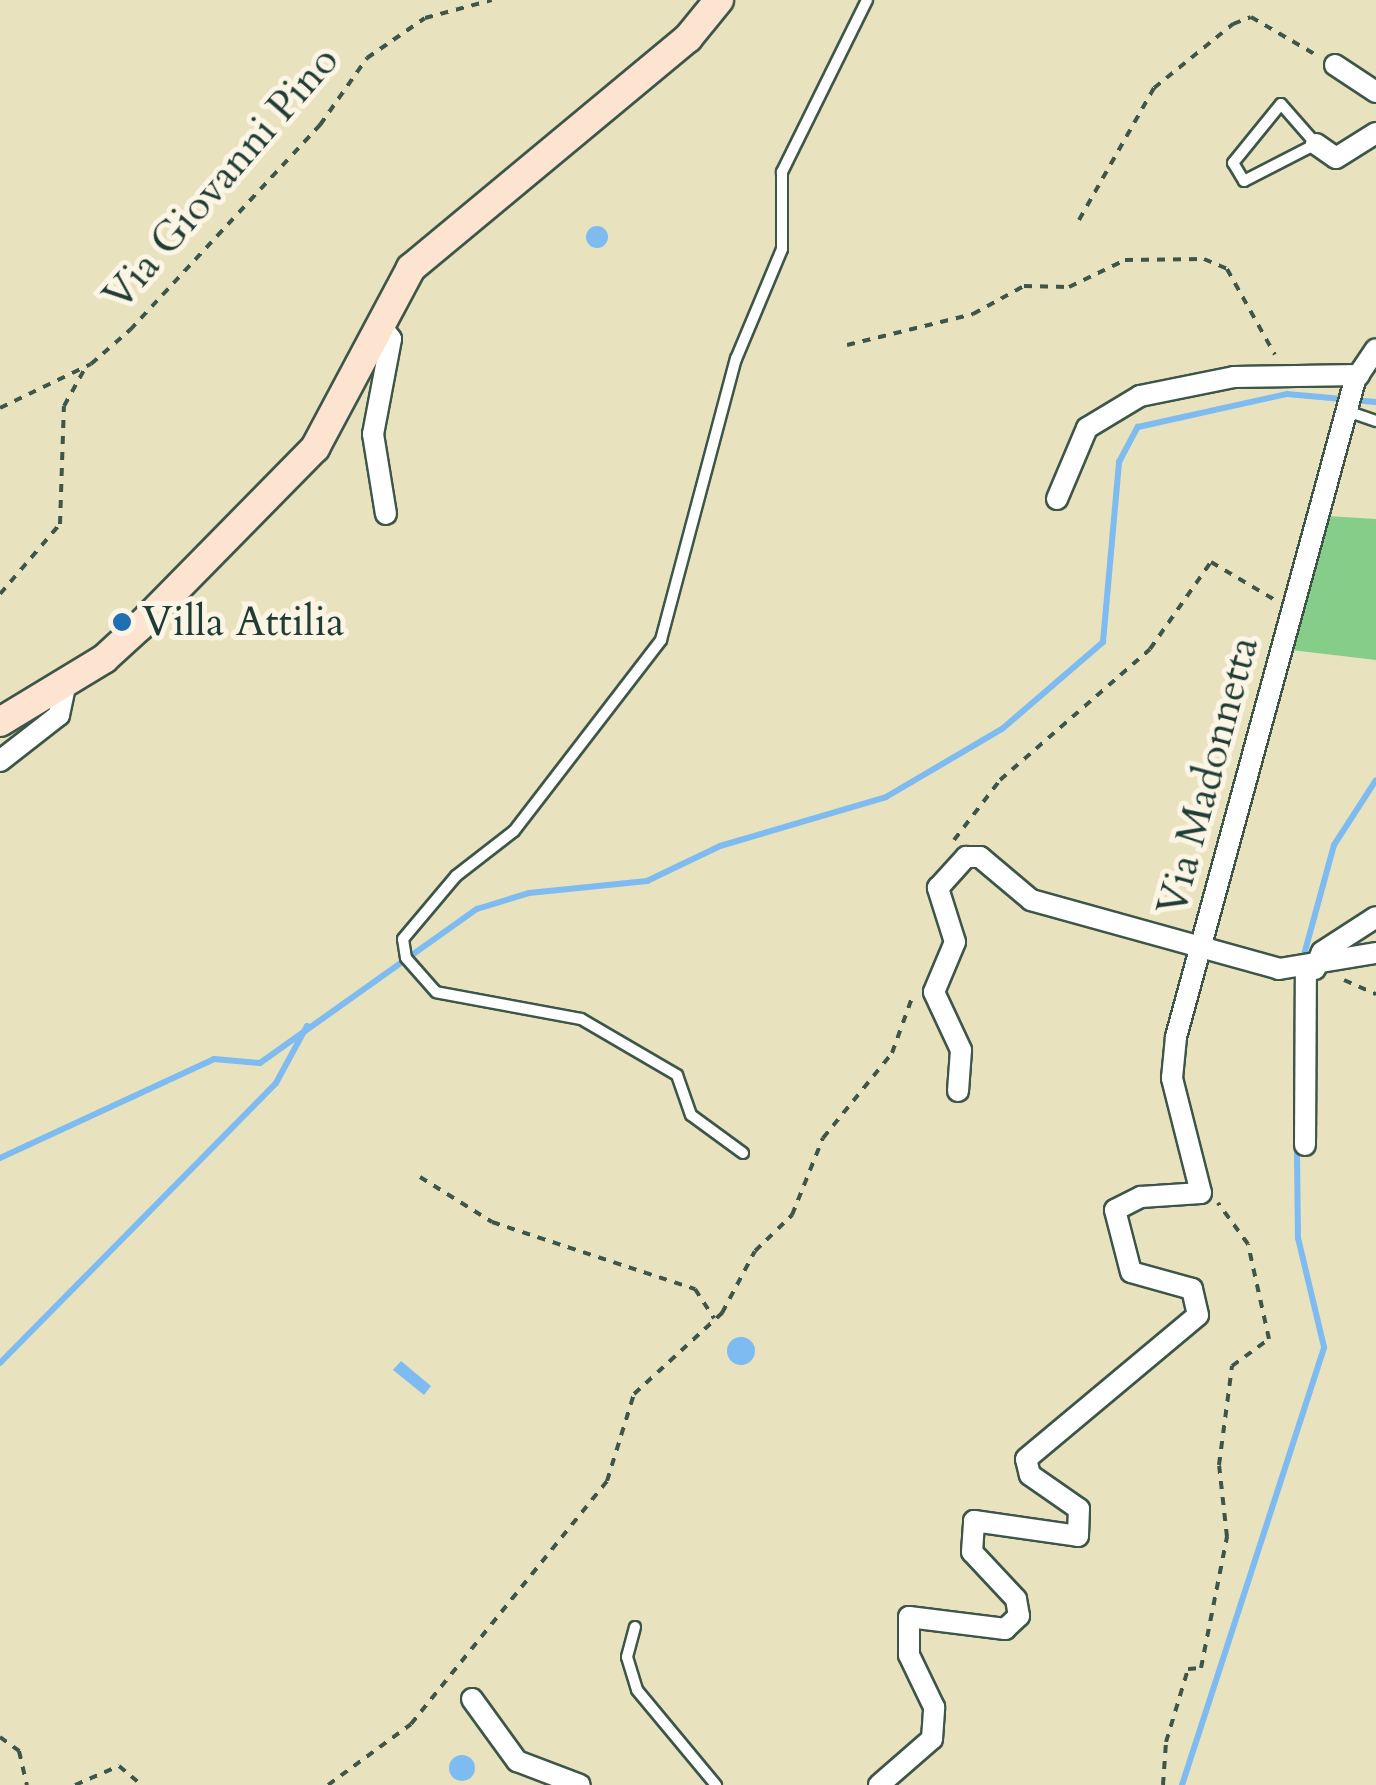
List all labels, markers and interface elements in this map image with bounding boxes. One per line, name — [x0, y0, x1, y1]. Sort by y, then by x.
street label: Via Giovanni Pino — [93, 36, 349, 320]
place label: Villa Attilia — [142, 597, 344, 647]
marker: Villa Attilia — [111, 611, 133, 633]
street label: Via Madonnetta — [1147, 631, 1269, 921]

